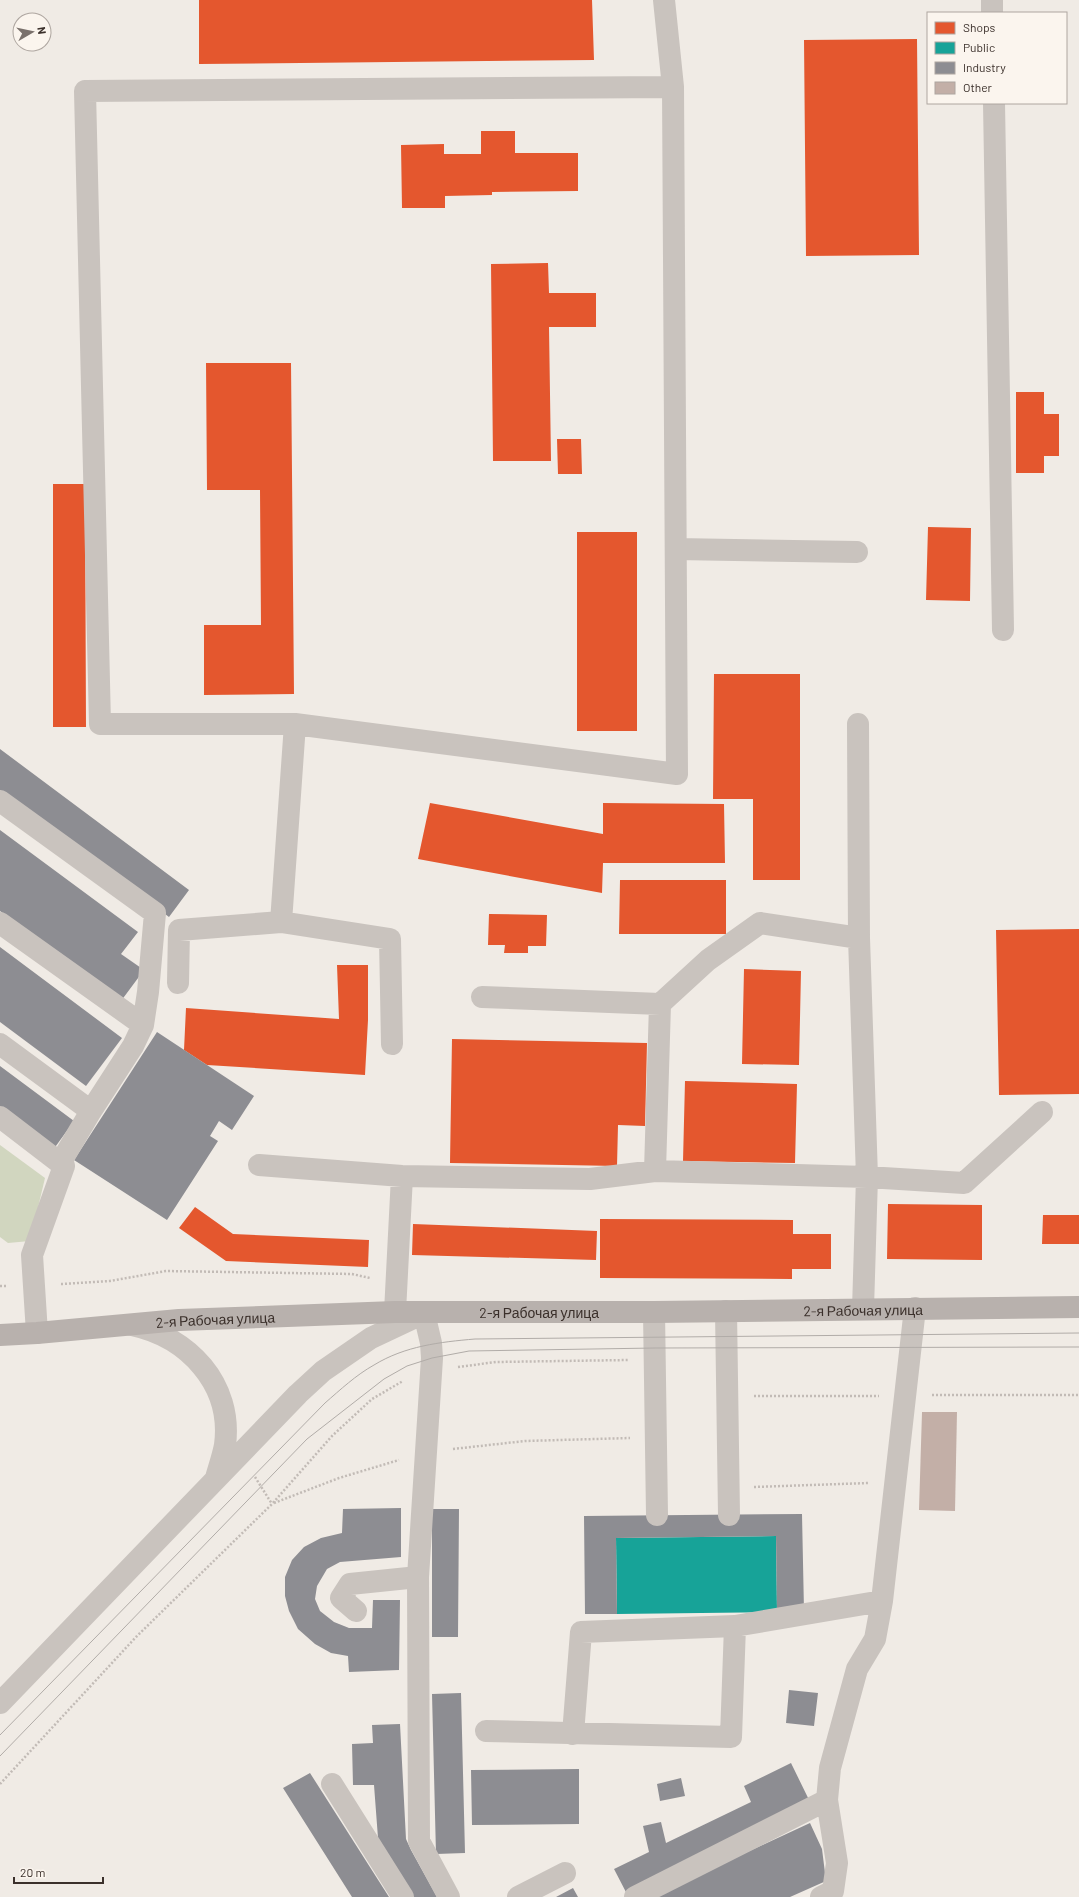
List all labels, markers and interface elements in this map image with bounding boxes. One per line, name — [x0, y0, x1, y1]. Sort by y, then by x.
north arrow — [12, 12, 52, 52]
legend — [927, 12, 1067, 104]
text: Shops — [963, 20, 996, 34]
text: N — [35, 26, 49, 35]
text: Public — [963, 40, 995, 54]
text: Industry — [963, 60, 1006, 74]
text: Other — [963, 80, 993, 94]
street label: 2-я Рабочая улица — [803, 1300, 923, 1319]
street label: 2-я Рабочая улица — [479, 1304, 599, 1321]
street label: 2-я Рабочая улица — [155, 1308, 276, 1331]
scale bar — [14, 1859, 103, 1885]
text: 20 m — [20, 1865, 46, 1879]

